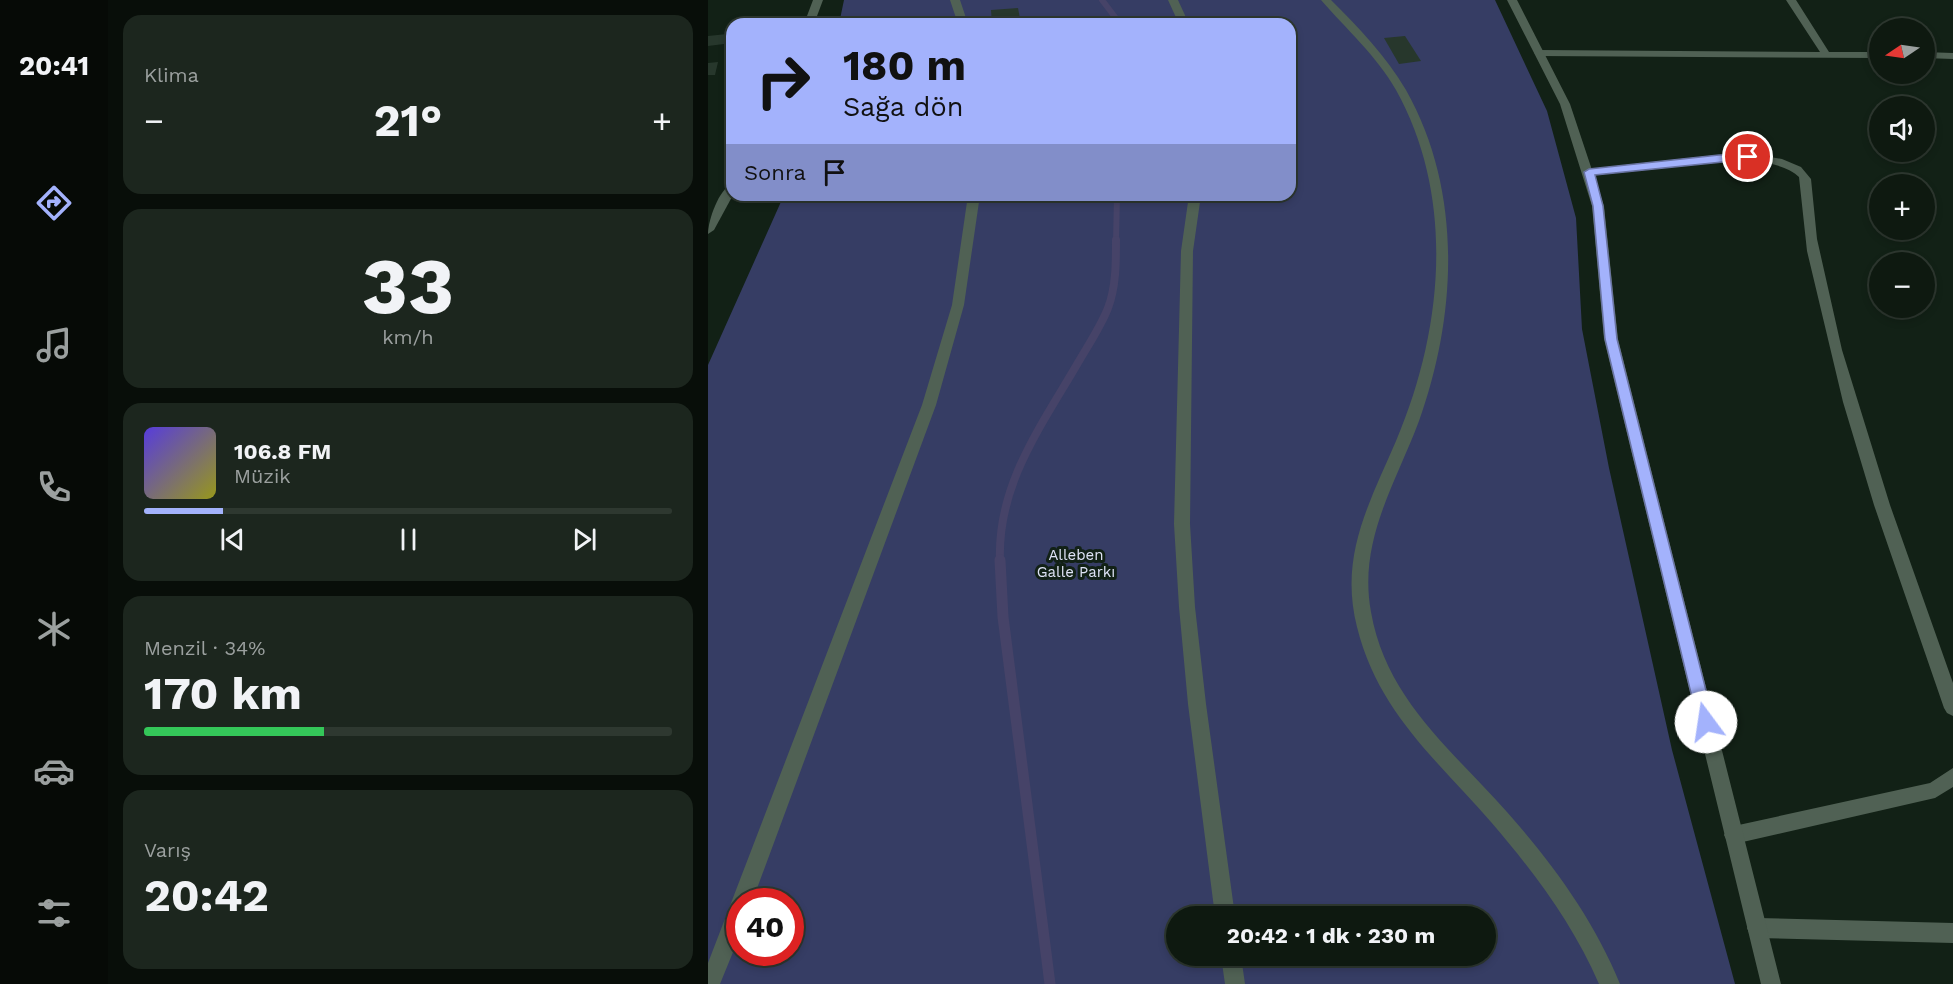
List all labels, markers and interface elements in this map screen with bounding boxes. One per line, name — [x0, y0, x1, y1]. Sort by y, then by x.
north arrow — [1869, 18, 1935, 84]
map controls — [1869, 18, 1935, 318]
text: 180 m — [843, 41, 966, 90]
icon: right — [744, 42, 822, 120]
text: 20:41 — [19, 50, 89, 82]
text: Klima — [144, 63, 199, 87]
text: Sağa dön — [843, 91, 963, 123]
text: 21° — [374, 94, 442, 147]
button: sound — [1869, 96, 1935, 162]
text: − — [144, 101, 164, 140]
text: + — [652, 101, 672, 140]
pin — [1722, 131, 1773, 182]
icon: arrive — [1731, 140, 1764, 173]
icon: arrive — [818, 156, 851, 189]
text: Sonra — [744, 160, 806, 185]
button: + — [1869, 174, 1935, 240]
icon: directions — [33, 182, 75, 224]
text: 33 — [362, 240, 454, 332]
button: − — [1869, 252, 1935, 318]
icon: music — [33, 324, 75, 366]
text: km/h — [382, 325, 434, 349]
text: 106.8 FM — [234, 439, 331, 464]
text: Müzik — [234, 464, 291, 488]
icon: phone — [33, 466, 75, 508]
icon: previous — [216, 523, 249, 556]
icon: pause — [392, 523, 425, 556]
icon: next — [568, 523, 601, 556]
park label: Alleben Galle Parkı — [1037, 546, 1115, 581]
icon: climate — [33, 608, 75, 650]
text: Menzil · 34% — [144, 636, 265, 660]
text: 170 km — [144, 667, 302, 720]
position arrow — [1674, 690, 1738, 754]
icon: car — [33, 750, 75, 792]
text: Varış — [144, 838, 191, 862]
text: 20:42 — [144, 869, 269, 922]
speed limit sign: 40 — [726, 888, 804, 966]
icon: filters — [33, 892, 75, 934]
text: 20:42 · 1 dk · 230 m — [1227, 923, 1435, 948]

